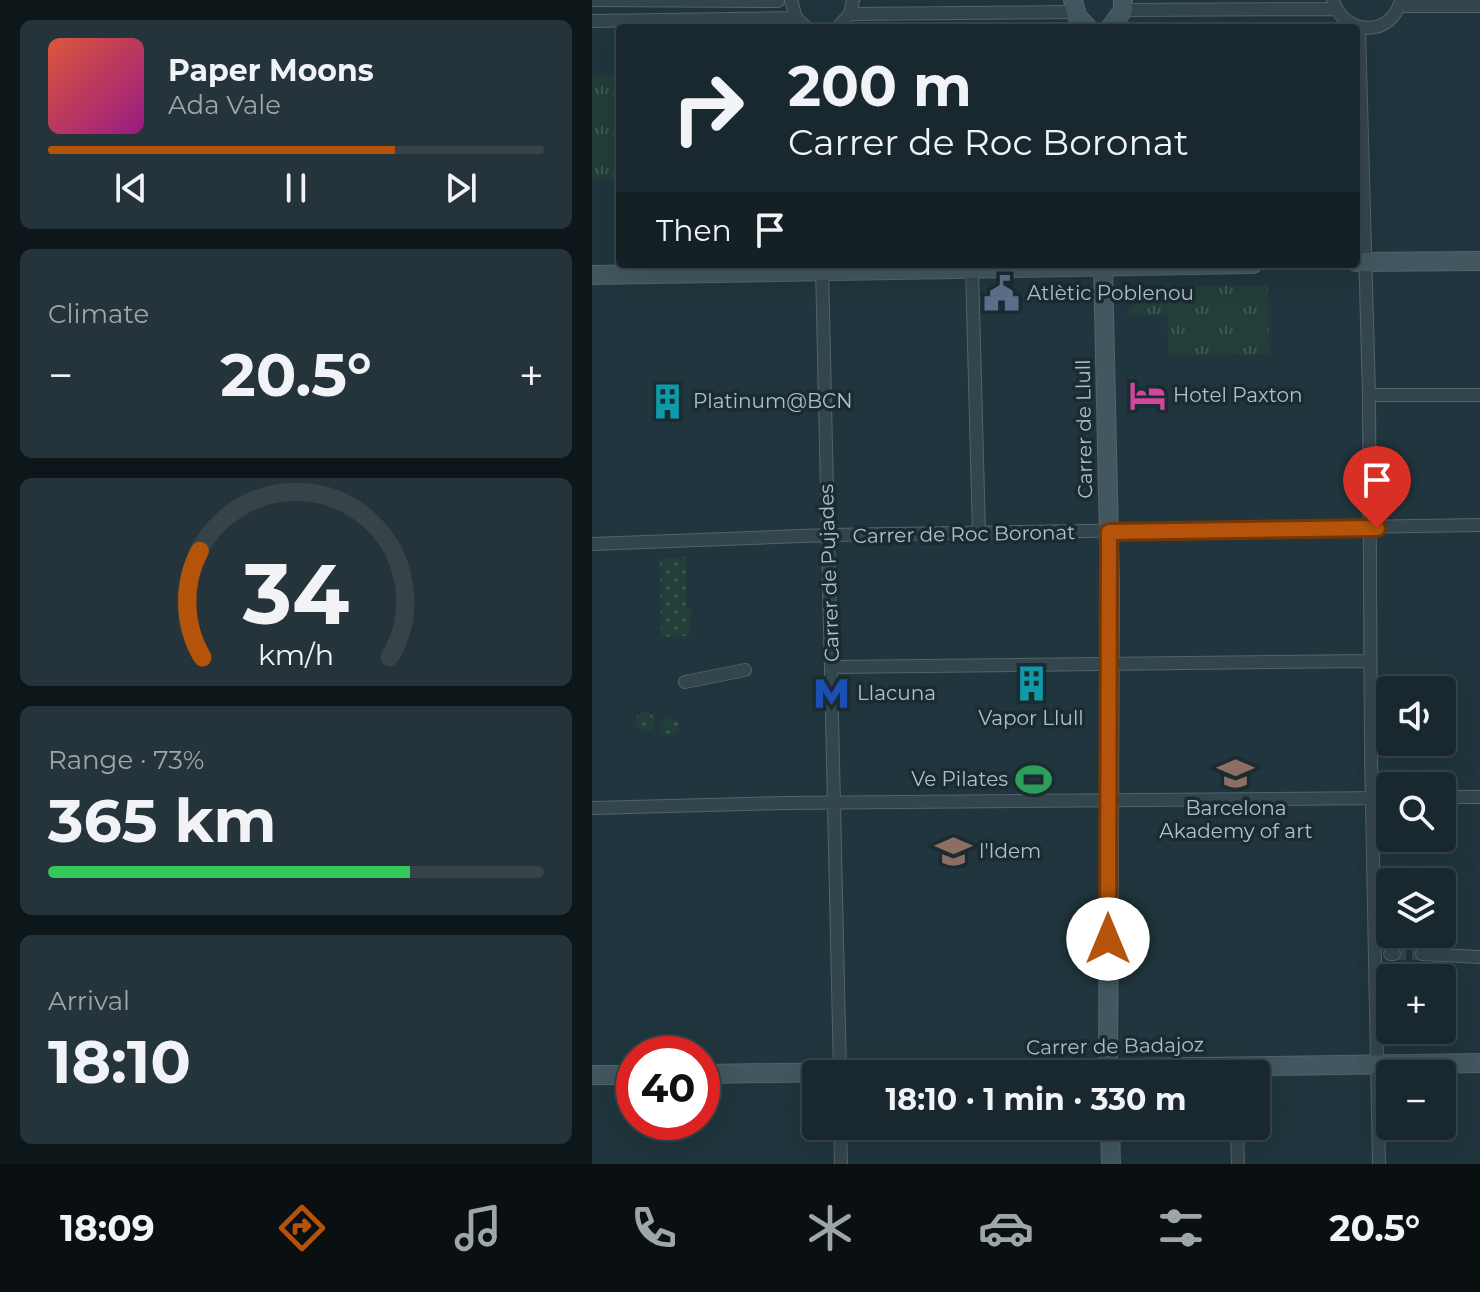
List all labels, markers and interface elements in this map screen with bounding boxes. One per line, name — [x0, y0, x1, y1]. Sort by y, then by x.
text: Paper Moons — [168, 52, 374, 89]
text: 200 m — [788, 52, 972, 120]
icon: right — [656, 56, 760, 160]
text: Ada Vale — [168, 89, 281, 121]
text: Carrer de Roc Boronat — [788, 120, 1189, 164]
icon: previous — [109, 166, 153, 210]
icon: pause — [274, 166, 318, 210]
icon: next — [439, 166, 483, 210]
icon: arrive — [748, 208, 792, 252]
text: Then — [656, 212, 732, 249]
public building icon: Atlètic Poblenou — [982, 274, 1020, 312]
place label: Atlètic Poblenou — [1027, 281, 1194, 305]
text: Climate — [48, 298, 149, 330]
text: 20.5° — [220, 338, 372, 411]
text: − — [48, 348, 73, 402]
text: + — [519, 348, 544, 402]
street label: Carrer de Llull — [1071, 359, 1097, 499]
hotel icon: Hotel Paxton — [1128, 376, 1166, 414]
building icon: Platinum@BCN — [648, 382, 686, 420]
place label: Hotel Paxton — [1173, 383, 1303, 407]
place label: Platinum@BCN — [693, 389, 852, 413]
pin — [1343, 446, 1411, 528]
icon: arrive — [1355, 458, 1399, 502]
street label: Carrer de Pujades — [814, 483, 844, 662]
street label: Carrer de Roc Boronat — [853, 520, 1075, 548]
text: 34 — [242, 543, 349, 645]
text: km/h — [258, 637, 334, 672]
building icon: Vapor Llull — [1012, 664, 1050, 702]
metro station icon: Llacuna — [812, 674, 850, 712]
map controls — [1376, 676, 1456, 1140]
button: sound — [1376, 676, 1456, 756]
place label: Llacuna — [857, 681, 936, 705]
place label: Vapor Llull — [978, 706, 1084, 730]
text: Range · 73% — [48, 744, 204, 776]
school or university icon: Barcelona Akademy of art — [1217, 754, 1255, 792]
sports icon: Ve Pilates — [1015, 760, 1053, 798]
place label: Ve Pilates — [911, 767, 1008, 791]
button: search — [1376, 772, 1456, 852]
text: 365 km — [48, 784, 276, 857]
place label: Barcelona Akademy of art — [1159, 796, 1313, 843]
school or university icon: l'Idem — [934, 832, 972, 870]
place label: l'Idem — [979, 839, 1041, 863]
button: layers — [1376, 868, 1456, 948]
position arrow — [1066, 897, 1150, 981]
button: + — [1376, 964, 1456, 1044]
text: Arrival — [48, 985, 130, 1017]
text: 18:10 — [48, 1025, 191, 1098]
street label: Carrer de Badajoz — [1026, 1032, 1204, 1060]
speed limit sign: 40 — [616, 1036, 720, 1140]
button: − — [1376, 1060, 1456, 1140]
text: 18:10 · 1 min · 330 m — [886, 1081, 1186, 1118]
icon: directions — [274, 1200, 330, 1256]
icon: music — [450, 1200, 506, 1256]
icon: phone — [626, 1200, 682, 1256]
icon: climate — [802, 1200, 858, 1256]
icon: car — [978, 1200, 1034, 1256]
icon: filters — [1153, 1200, 1209, 1256]
text: 18:09 — [60, 1206, 155, 1250]
text: 20.5° — [1329, 1206, 1420, 1250]

